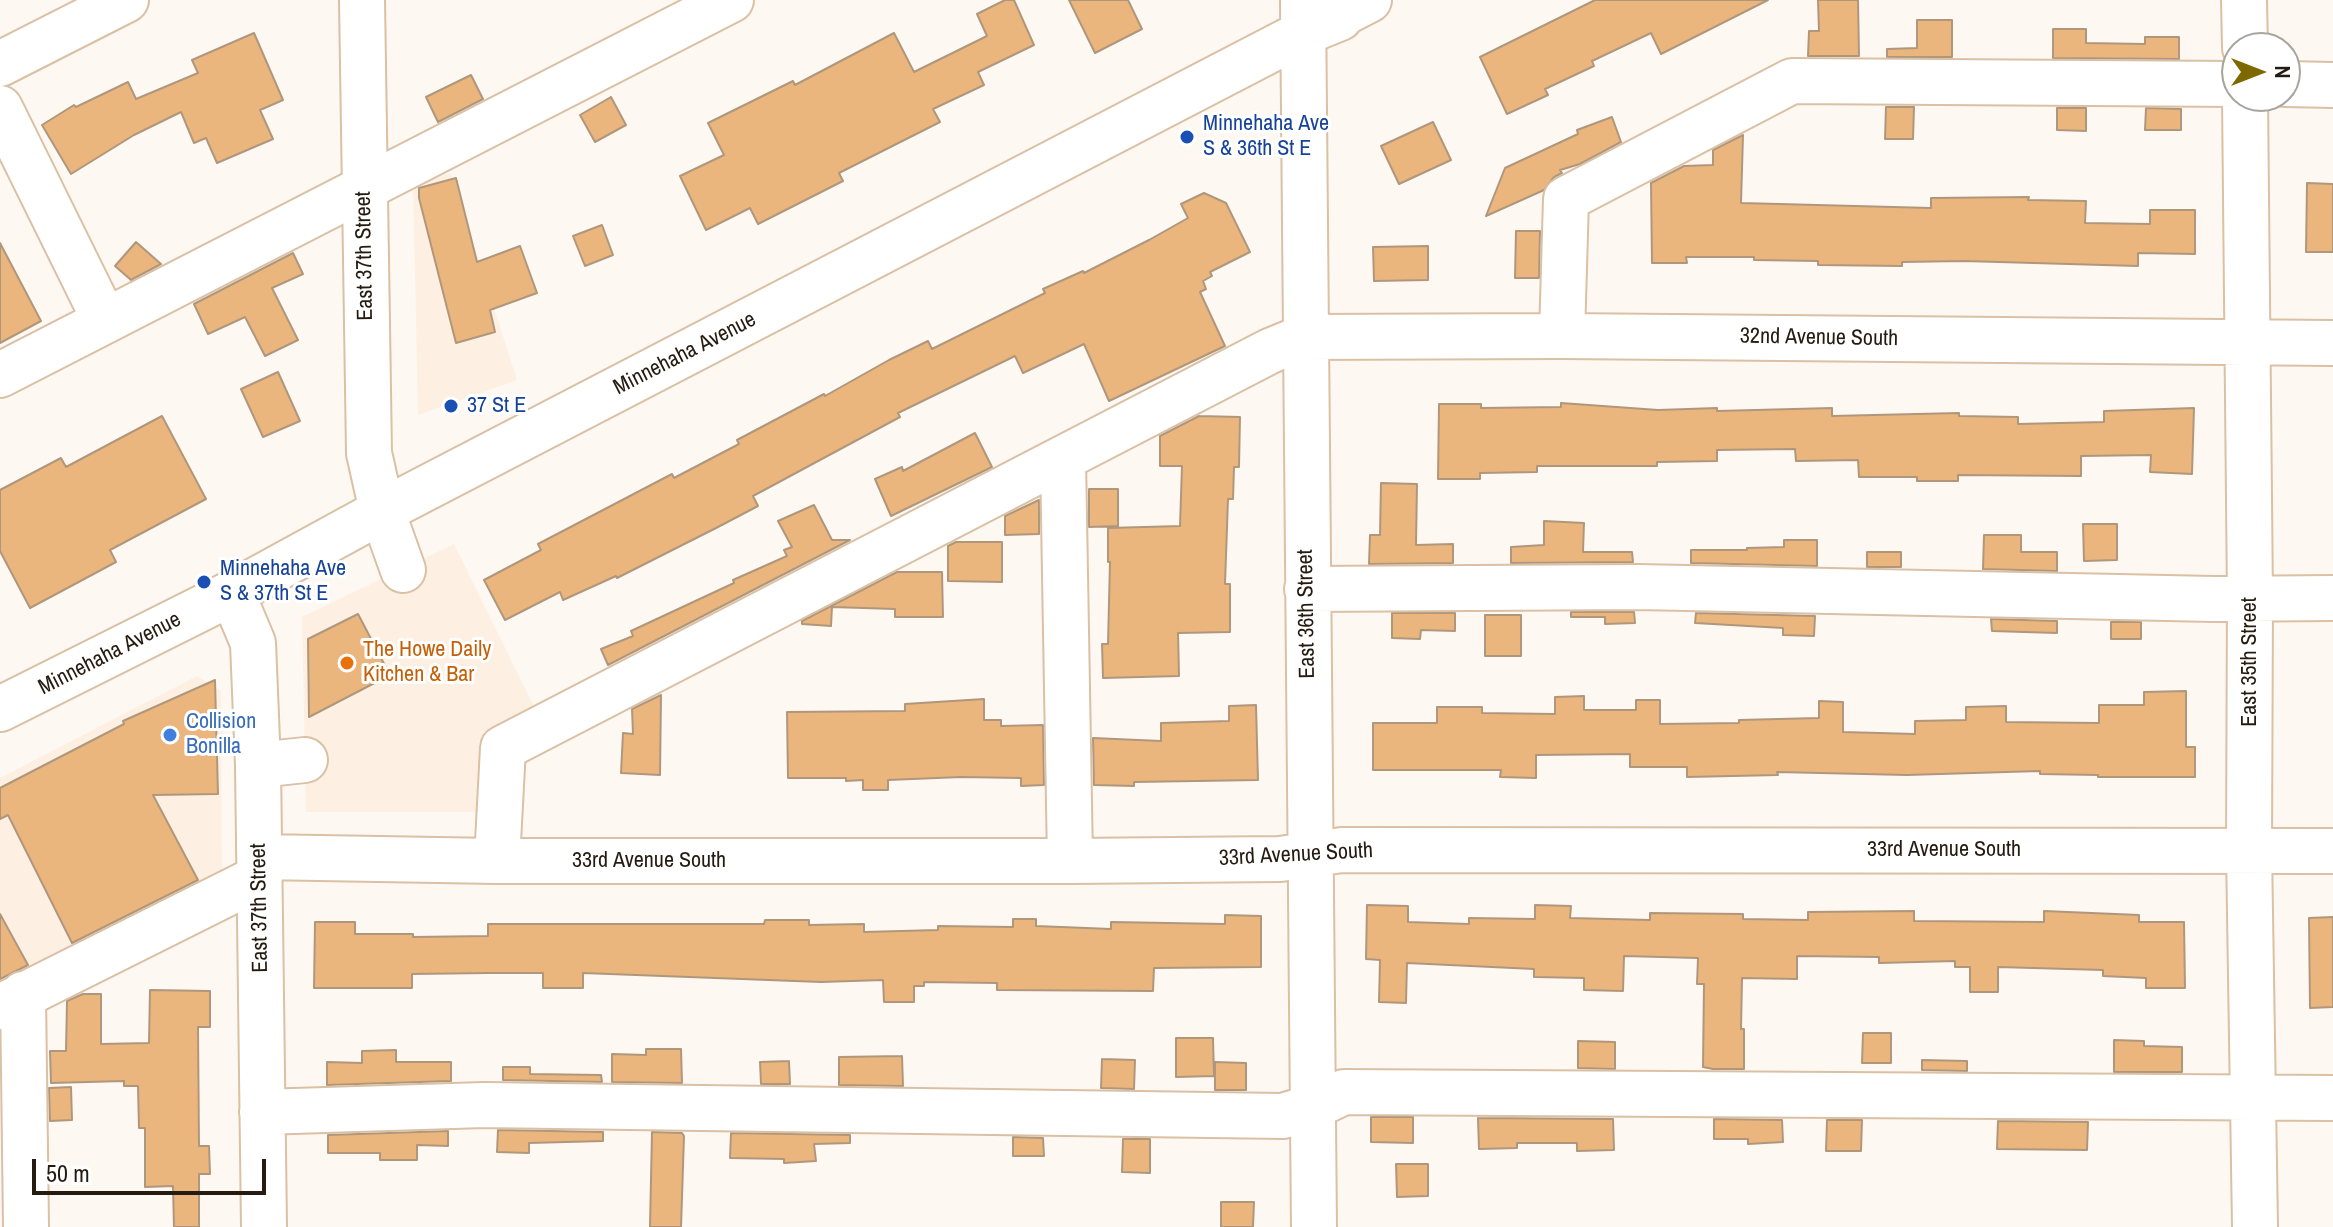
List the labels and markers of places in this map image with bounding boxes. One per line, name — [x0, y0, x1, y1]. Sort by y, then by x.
place label: Minnehaha Ave S & 36th St E — [1203, 111, 1329, 162]
marker: Minnehaha Ave S & 36th St E — [1178, 128, 1196, 146]
place label: 37 St E — [467, 393, 526, 419]
marker: 37 St E — [442, 397, 460, 415]
place label: Minnehaha Ave S & 37th St E — [220, 556, 346, 608]
marker: Minnehaha Ave S & 37th St E — [195, 573, 213, 591]
place label: The Howe Daily Kitchen & Bar — [363, 637, 491, 688]
marker: The Howe Daily Kitchen & Bar — [338, 654, 356, 672]
place label: Collision Bonilla — [186, 709, 256, 760]
marker: Collision Bonilla — [161, 726, 179, 744]

